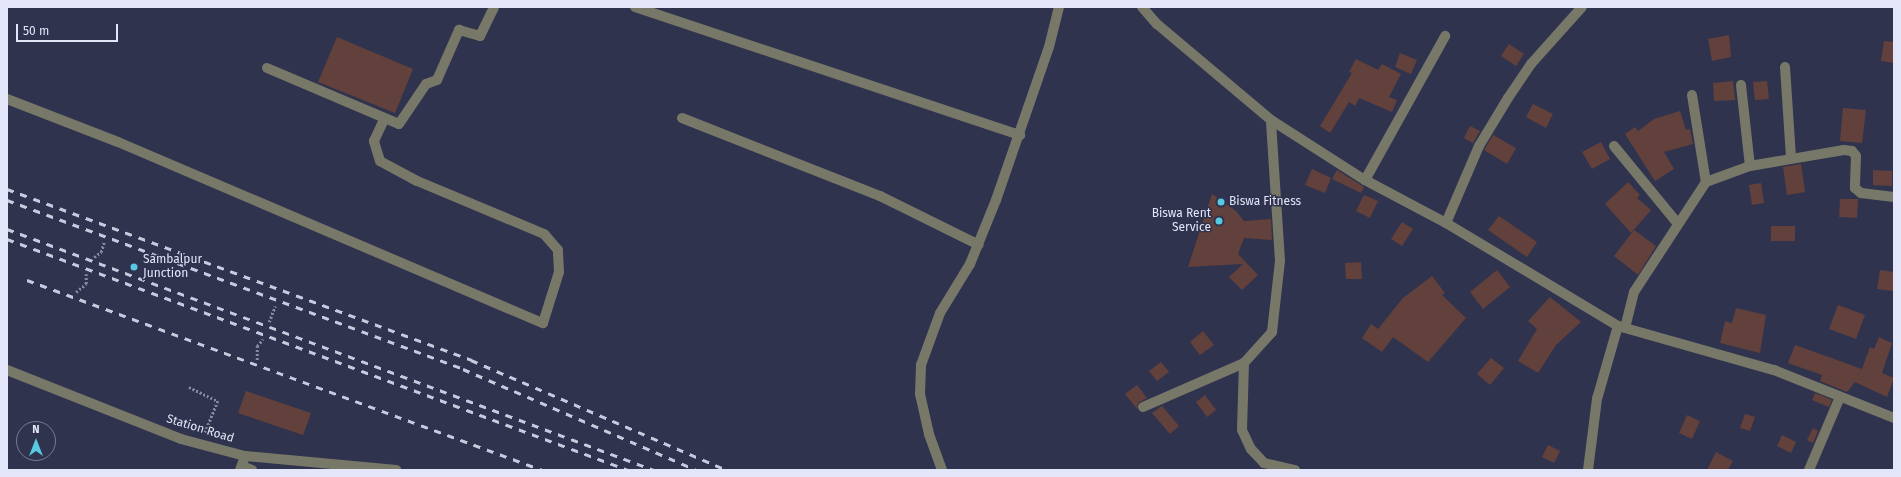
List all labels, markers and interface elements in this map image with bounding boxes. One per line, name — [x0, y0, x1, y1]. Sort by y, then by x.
scale bar — [18, 16, 120, 42]
text: 50 m — [23, 24, 49, 38]
place label: Biswa Fitness — [1229, 195, 1301, 209]
marker: Biswa Fitness — [1216, 197, 1226, 207]
place label: Biswa Rent Service — [1152, 207, 1211, 235]
marker: Biswa Rent Service — [1214, 216, 1224, 226]
place label: Sambalpur Junction — [143, 253, 202, 281]
marker: Sambalpur Junction — [128, 261, 140, 273]
street label: Station Road — [164, 412, 236, 446]
north arrow — [16, 421, 56, 461]
text: N — [32, 423, 40, 436]

